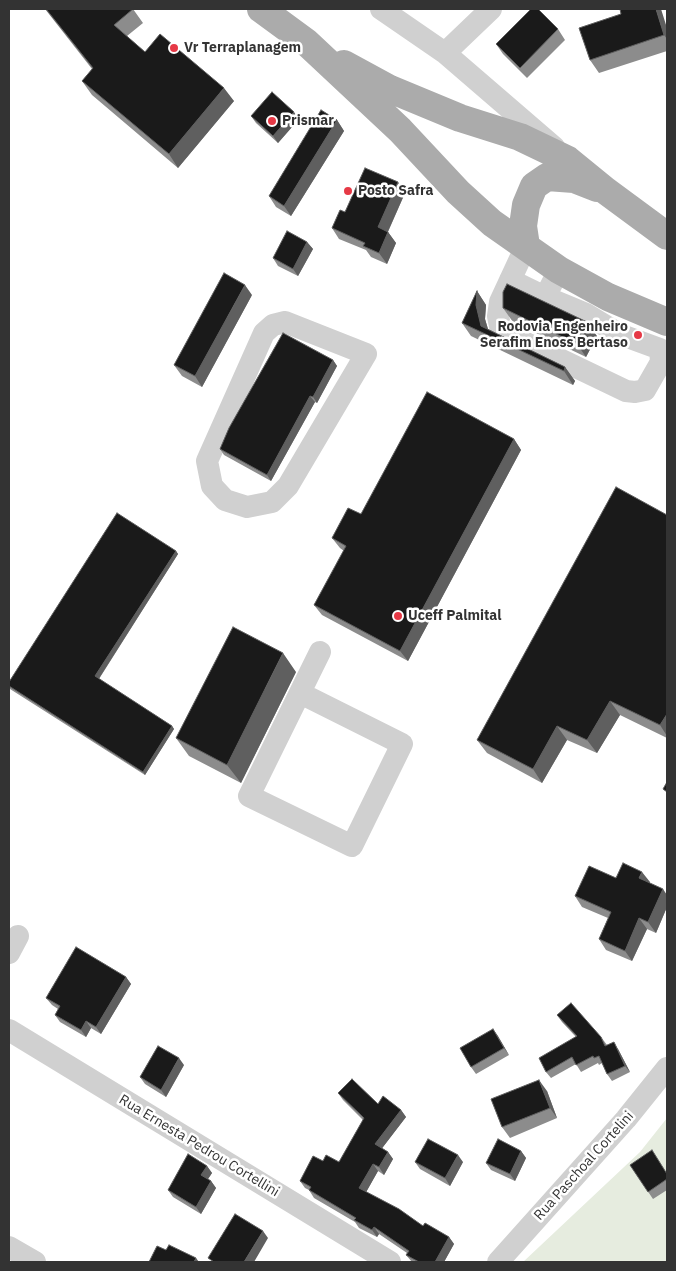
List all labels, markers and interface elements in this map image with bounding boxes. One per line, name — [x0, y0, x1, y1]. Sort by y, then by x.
place label: Vr Terraplanagem — [184, 40, 301, 56]
marker: Vr Terraplanagem — [168, 42, 180, 54]
place label: Prismar — [282, 113, 334, 129]
marker: Prismar — [266, 115, 278, 127]
place label: Posto Safra — [358, 183, 433, 199]
marker: Posto Safra — [342, 185, 354, 197]
place label: Rodovia Engenheiro Serafim Enoss Bertaso — [480, 319, 628, 352]
marker: Rodovia Engenheiro Serafim Enoss Bertaso — [632, 329, 644, 341]
place label: Uceff Palmital — [408, 608, 501, 624]
marker: Uceff Palmital — [392, 610, 404, 622]
street label: Rua Ernesta Pedrou Cortellini — [116, 1091, 282, 1201]
street label: Rua Paschoal Cortelini — [531, 1108, 637, 1224]

